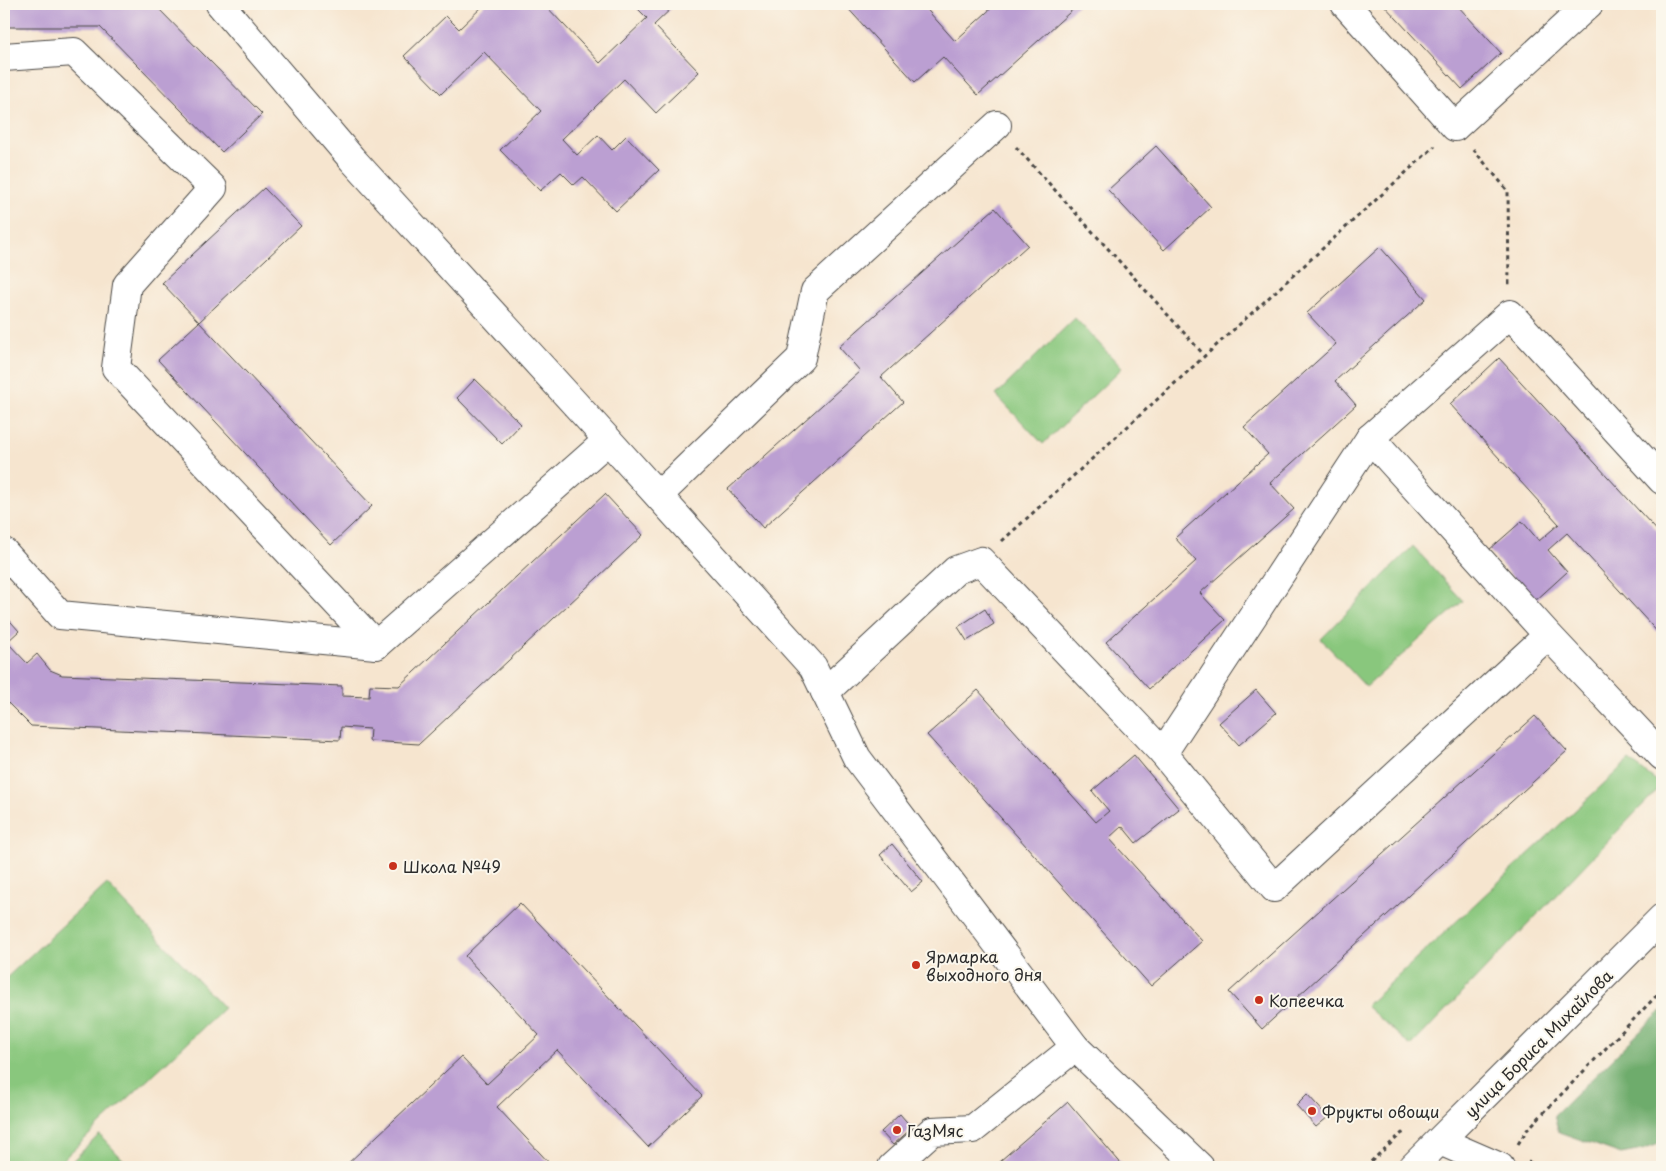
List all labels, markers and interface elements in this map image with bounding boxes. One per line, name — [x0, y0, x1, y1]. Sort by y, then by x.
place label: Школа №49 — [403, 854, 501, 878]
marker: Школа №49 — [387, 860, 399, 872]
place label: Ярмарка выходного дня — [926, 944, 1042, 986]
marker: Ярмарка выходного дня — [910, 959, 922, 971]
street label: улица Бориса Михайлова — [1459, 963, 1618, 1122]
place label: Копеечка — [1269, 988, 1344, 1012]
marker: Копеечка — [1253, 994, 1265, 1006]
place label: Фрукты овощи — [1322, 1099, 1440, 1123]
marker: Фрукты овощи — [1306, 1105, 1318, 1117]
place label: ГазМяс — [907, 1118, 963, 1142]
marker: ГазМяс — [891, 1124, 903, 1136]

